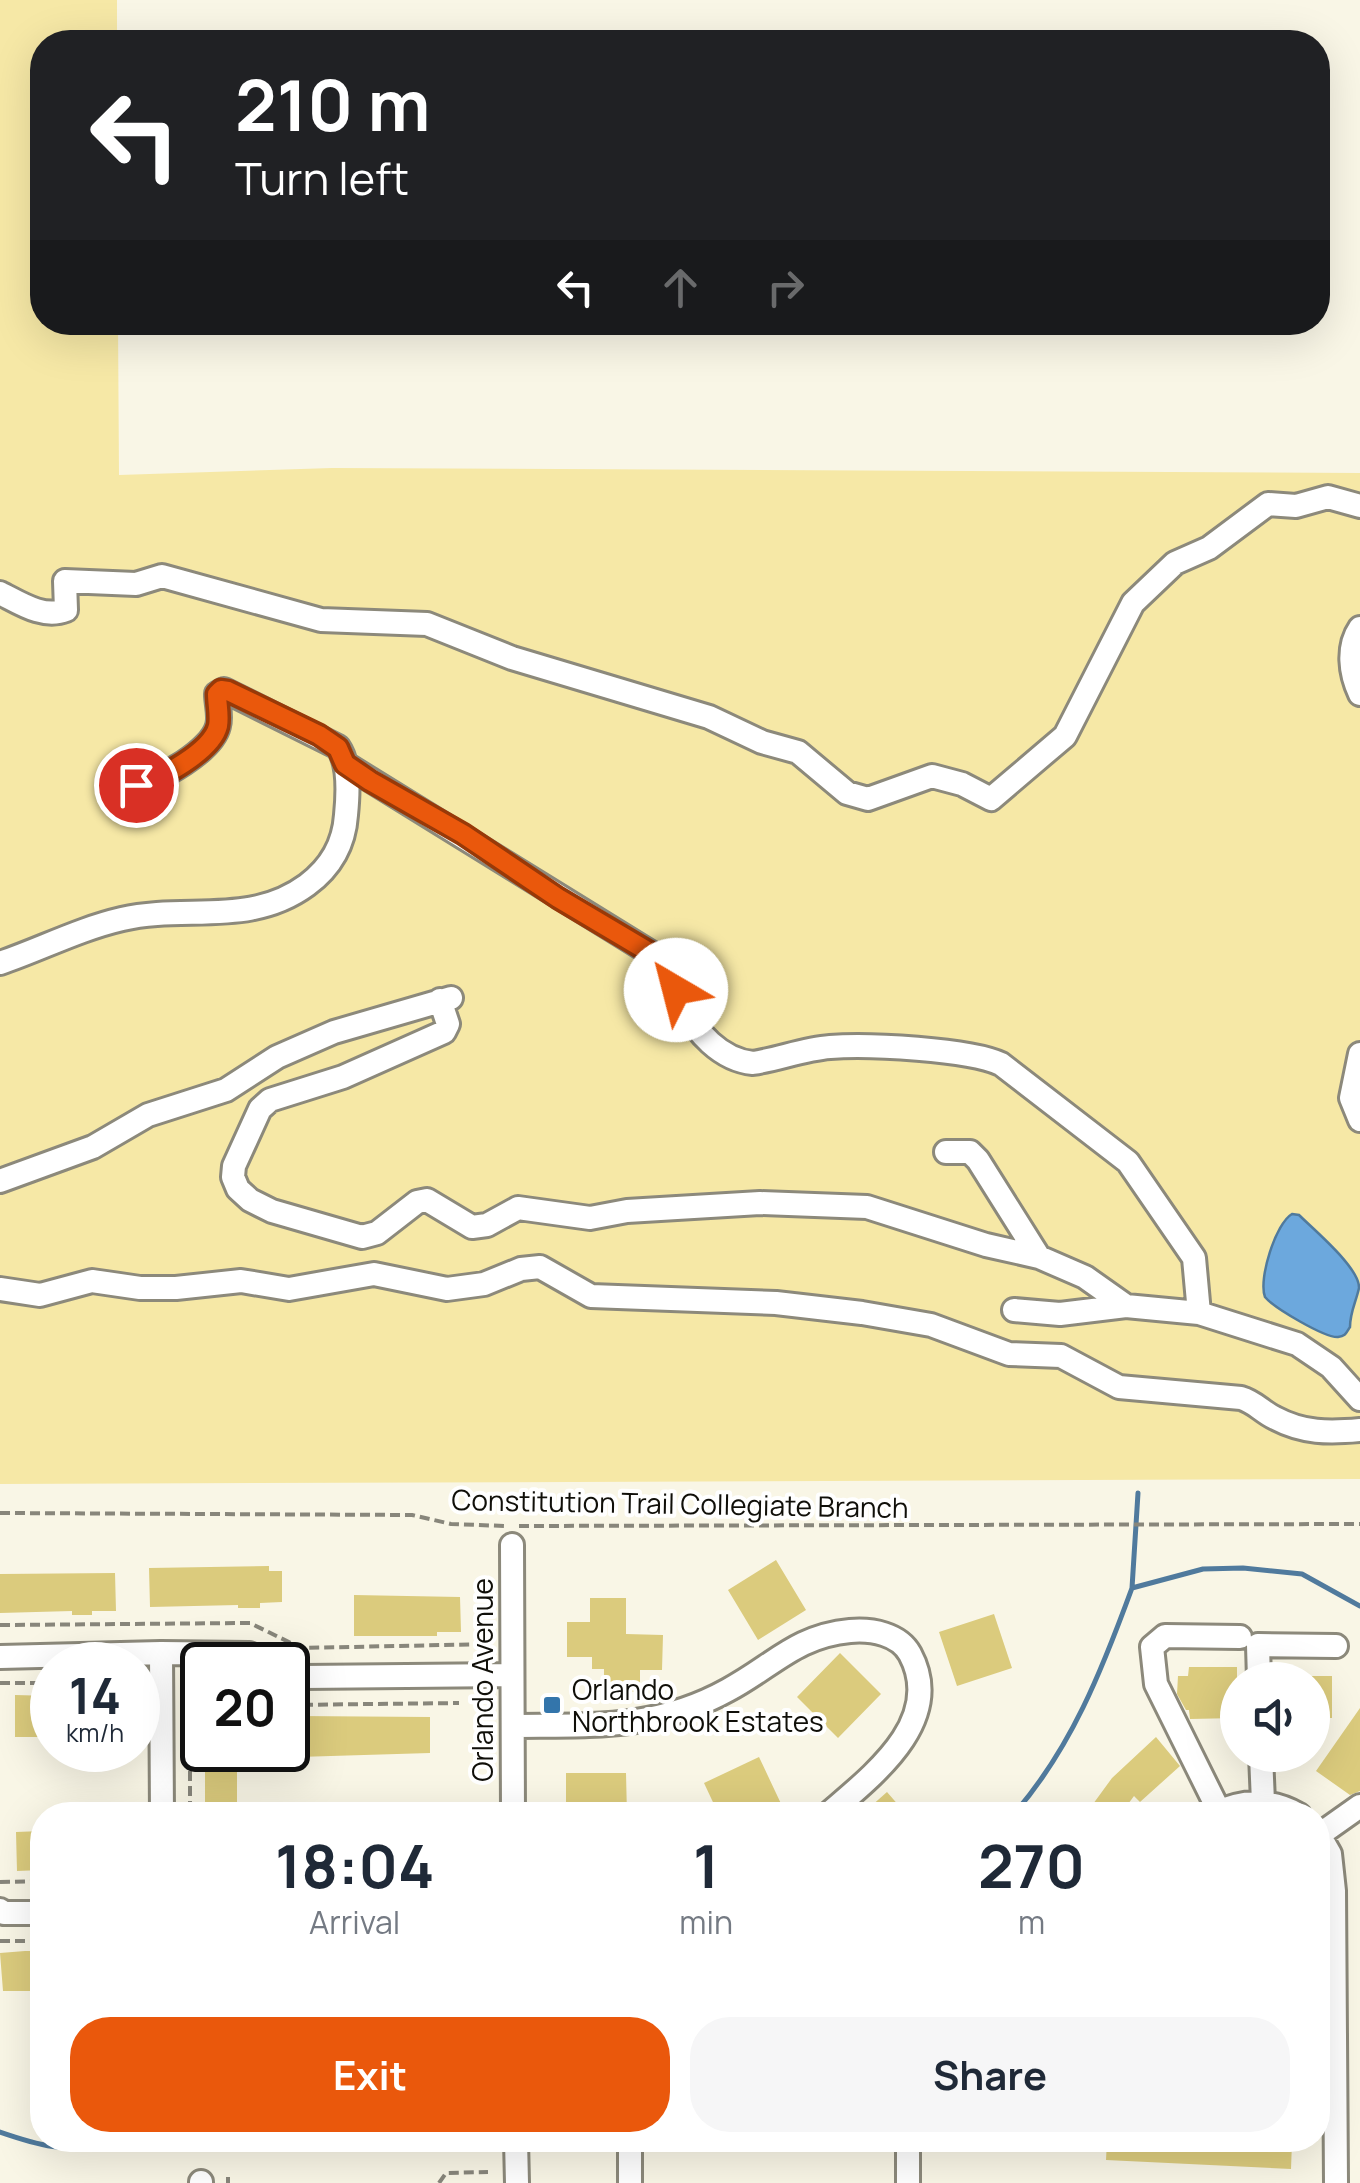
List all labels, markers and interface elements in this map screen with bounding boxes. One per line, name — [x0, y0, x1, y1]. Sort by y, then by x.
text: 210 m — [235, 56, 430, 152]
icon: left — [70, 70, 200, 200]
text: Turn left — [235, 147, 409, 209]
icon: left — [548, 260, 603, 315]
icon: ahead — [653, 260, 708, 315]
icon: right — [758, 260, 813, 315]
pin — [94, 743, 179, 828]
icon: arrive — [109, 758, 164, 813]
position arrow — [624, 938, 728, 1042]
street label: Constitution Trail Collegiate Branch — [451, 1480, 909, 1526]
street label: Orlando Avenue — [463, 1578, 501, 1782]
speed limit sign: 20 — [180, 1642, 310, 1772]
text: 14 — [69, 1661, 121, 1729]
map controls — [1220, 1662, 1330, 1772]
button: sound — [1220, 1662, 1330, 1772]
place label: Orlando Northbrook Estates — [572, 1670, 824, 1740]
marker: Orlando Northbrook Estates — [541, 1694, 563, 1716]
text: km/h — [66, 1715, 124, 1750]
text: 18:04 — [275, 1824, 434, 1906]
text: 1 — [693, 1824, 719, 1906]
text: 270 — [978, 1824, 1085, 1906]
text: Arrival — [309, 1900, 400, 1944]
text: min — [679, 1900, 733, 1944]
text: m — [1018, 1900, 1045, 1944]
button: Exit — [70, 2017, 670, 2132]
button: Share — [690, 2017, 1290, 2132]

